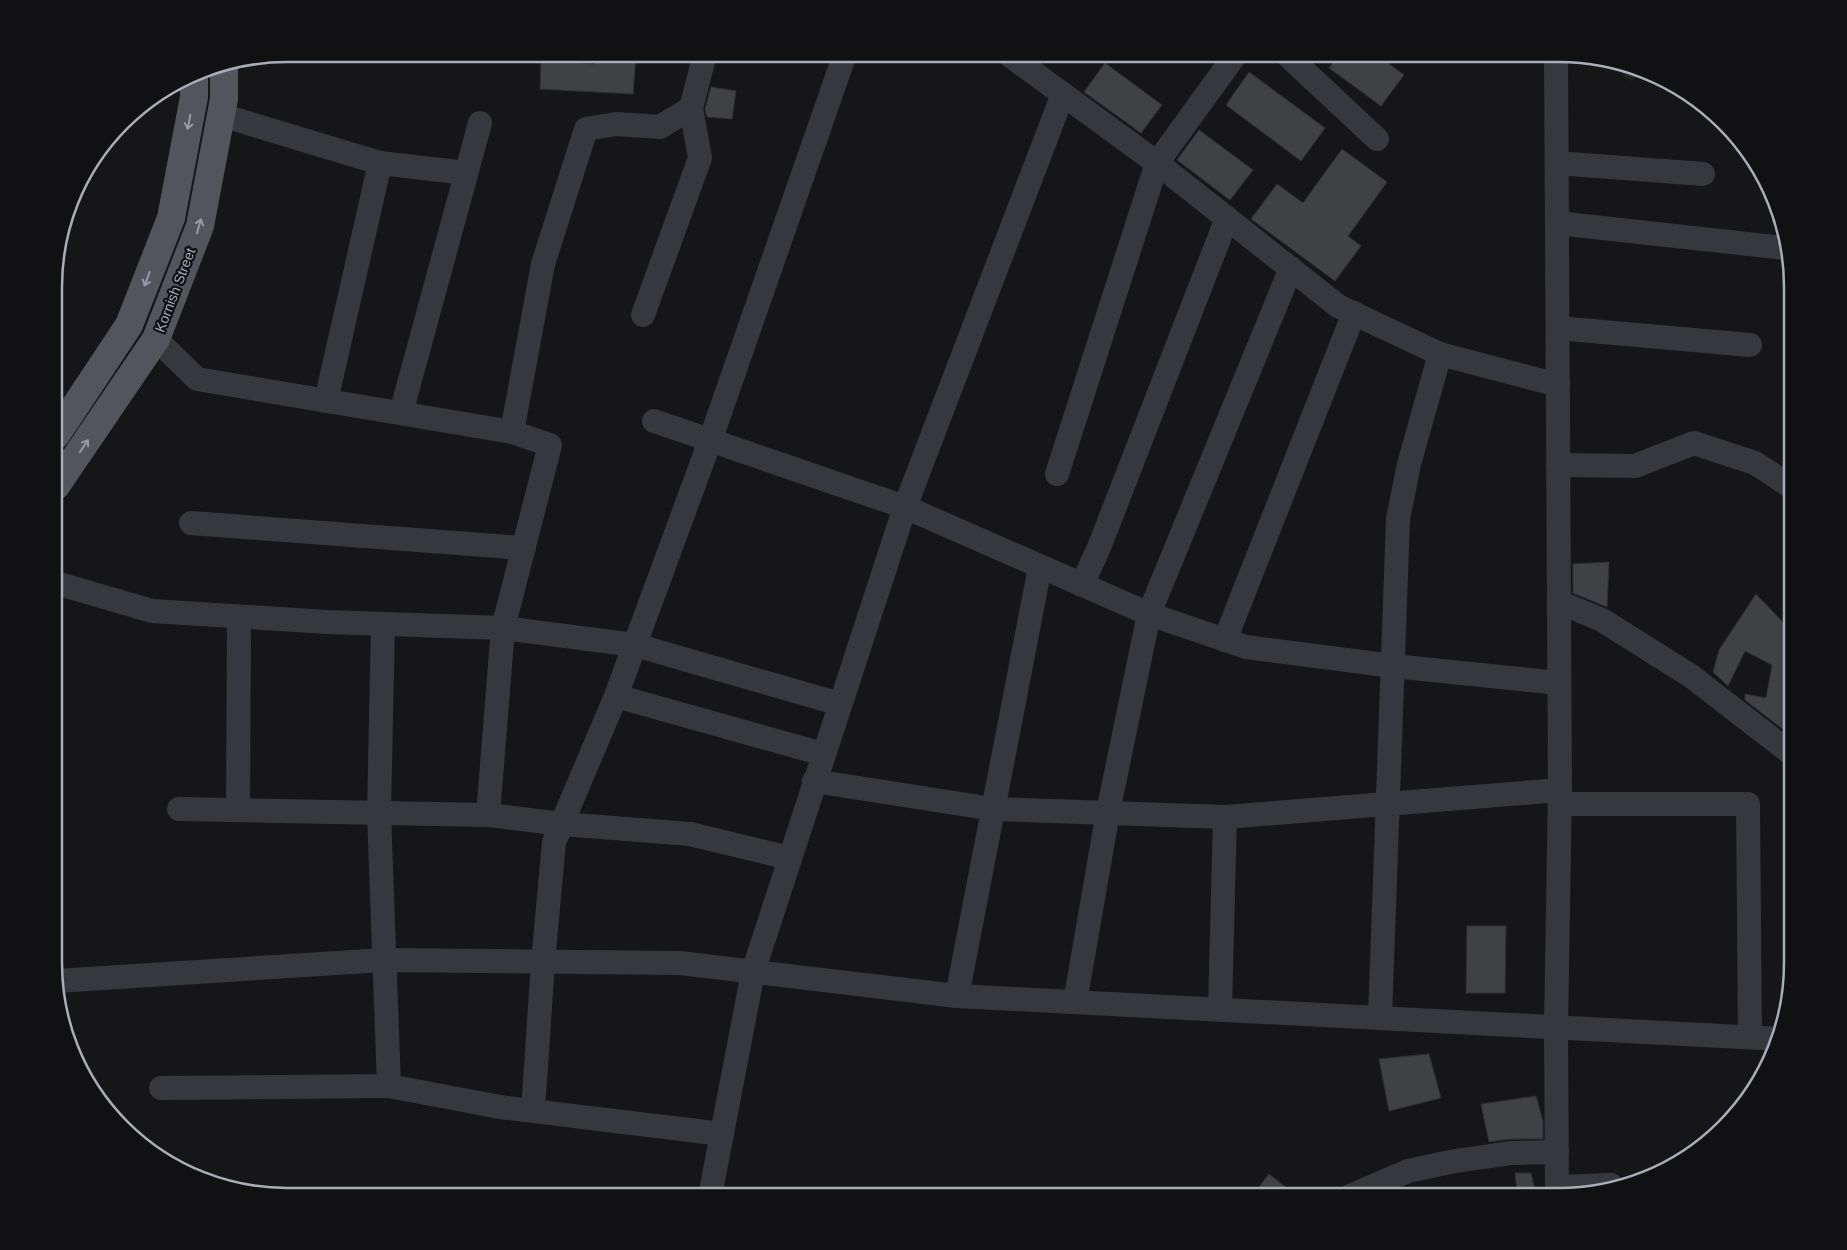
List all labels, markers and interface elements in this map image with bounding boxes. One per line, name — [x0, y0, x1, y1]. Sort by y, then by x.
one-way arrow — [184, 114, 194, 130]
one-way arrow — [194, 218, 204, 234]
street label: Kornish Street — [152, 246, 198, 334]
one-way arrow — [142, 271, 151, 286]
one-way arrow — [79, 440, 89, 454]

